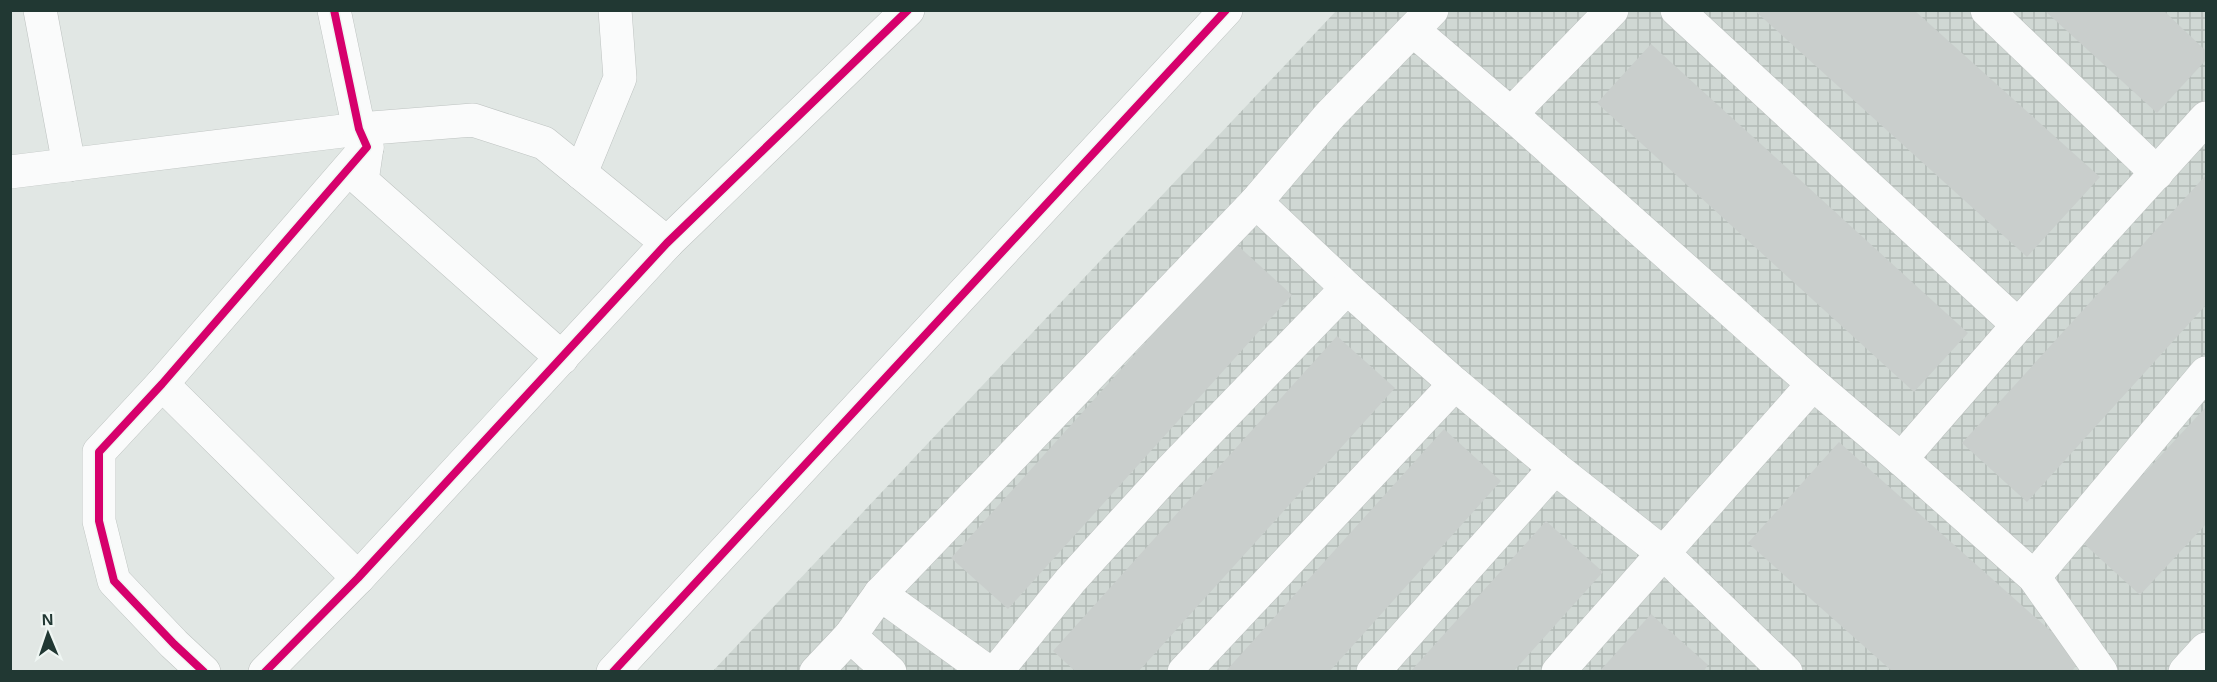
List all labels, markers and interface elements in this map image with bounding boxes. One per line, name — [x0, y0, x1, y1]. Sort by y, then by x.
north arrow — [18, 604, 78, 664]
text: N — [41, 611, 54, 628]

